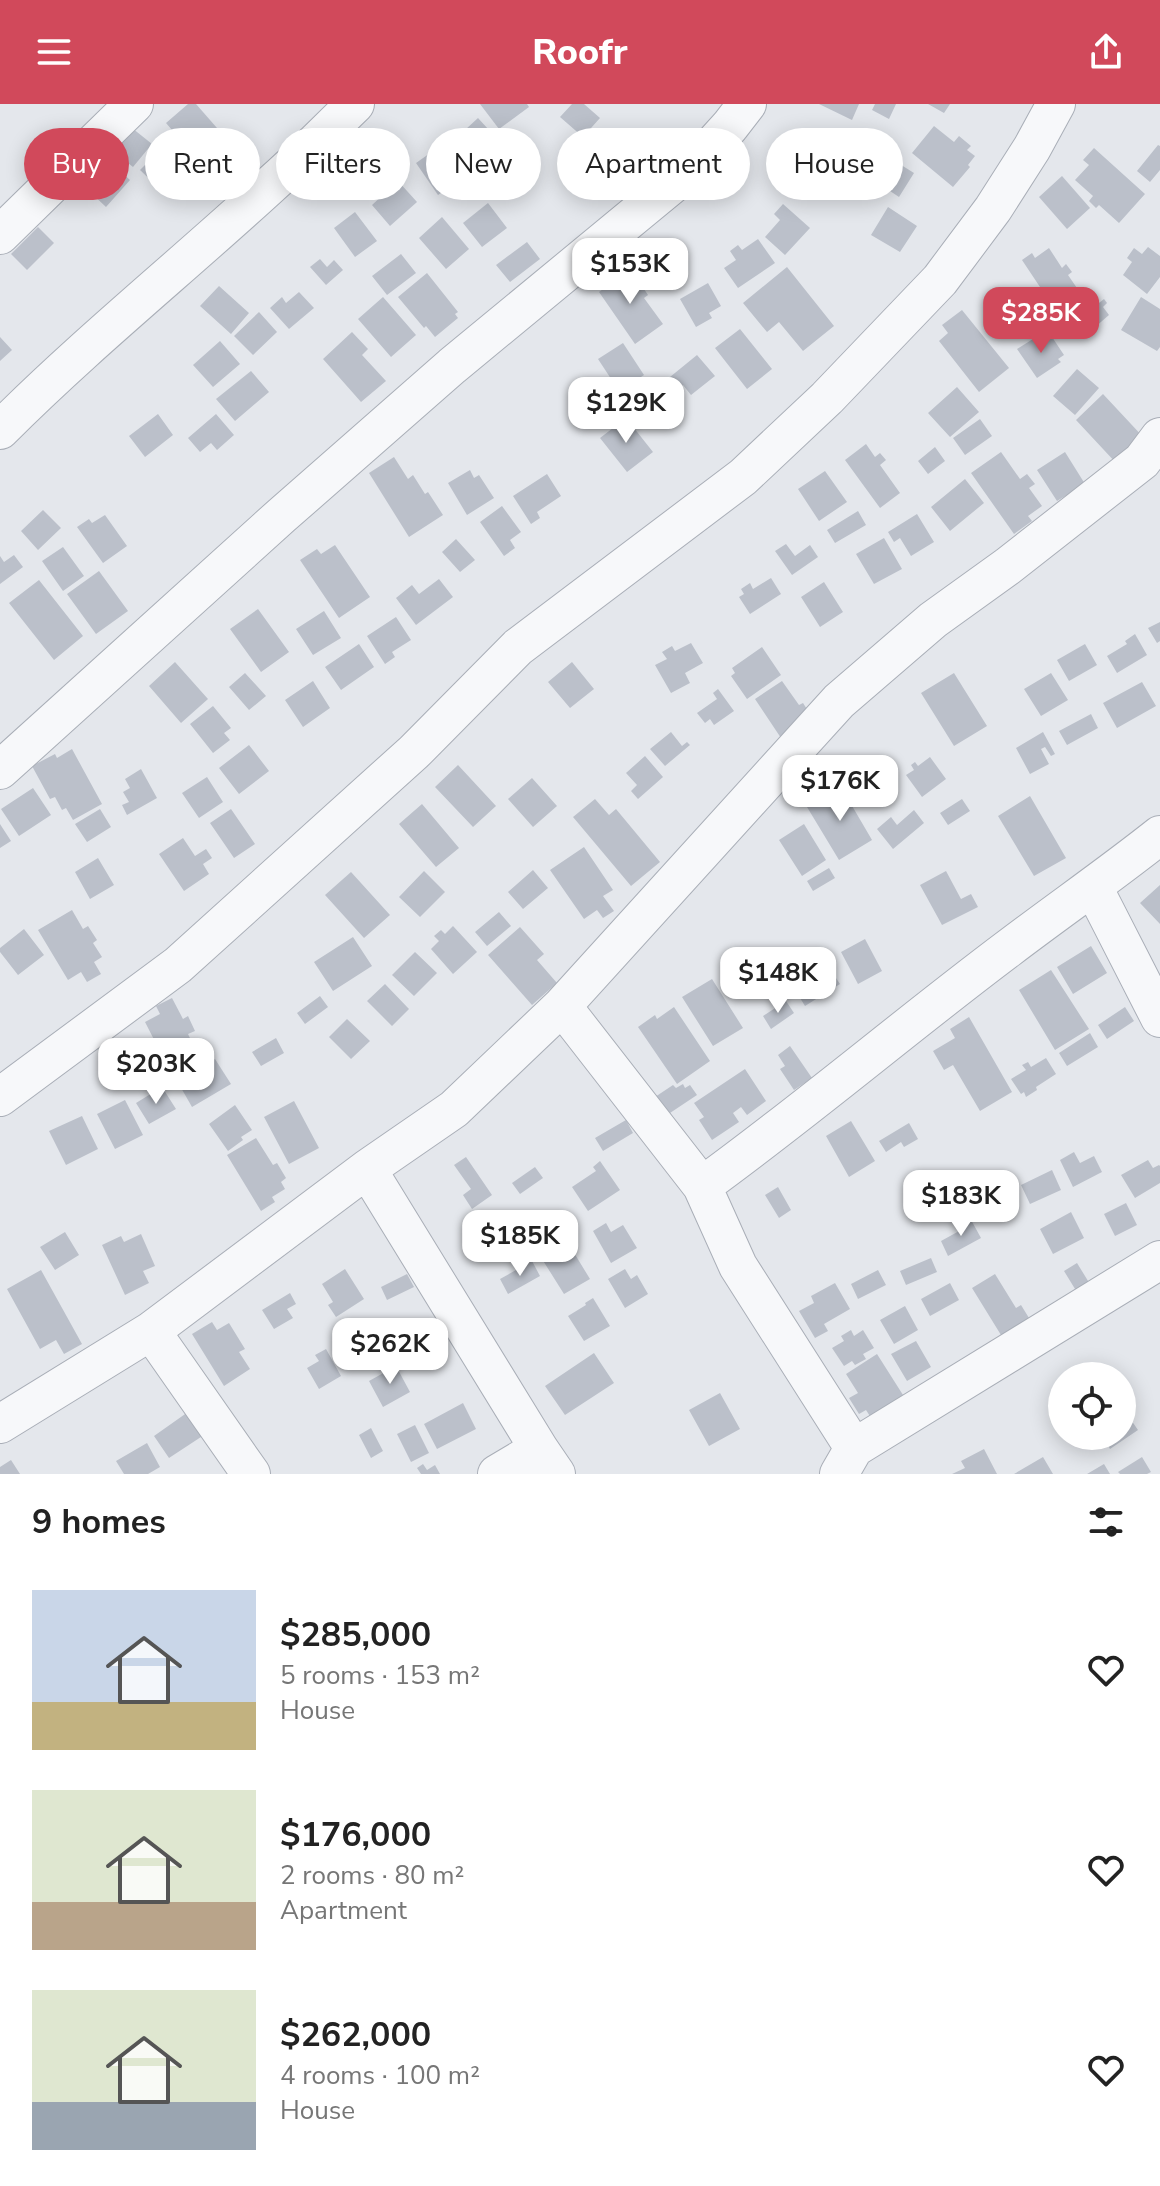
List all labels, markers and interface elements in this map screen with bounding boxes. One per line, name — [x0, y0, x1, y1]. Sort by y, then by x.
text: Roofr — [532, 28, 628, 77]
icon: menu — [32, 30, 76, 74]
icon: share — [1084, 30, 1128, 74]
chip: Buy — [24, 128, 129, 200]
chip: Rent — [145, 128, 260, 200]
chip: Filters — [276, 128, 410, 200]
chip: New — [426, 128, 541, 200]
chip: Apartment — [557, 128, 750, 200]
chip: House — [766, 128, 903, 200]
pin: $153K — [574, 238, 686, 306]
text: $153K — [590, 246, 670, 281]
pin: $285K — [985, 287, 1097, 355]
text: $285K — [1001, 295, 1081, 330]
pin: $129K — [570, 377, 682, 445]
text: $129K — [586, 385, 666, 420]
pin: $176K — [784, 755, 896, 823]
text: $176K — [800, 763, 880, 798]
pin: $148K — [722, 947, 834, 1015]
text: $148K — [738, 955, 818, 990]
pin: $203K — [100, 1038, 212, 1106]
text: $203K — [116, 1046, 196, 1081]
pin: $183K — [905, 1170, 1017, 1238]
text: $183K — [921, 1178, 1001, 1213]
pin: $185K — [464, 1210, 576, 1278]
text: $185K — [480, 1218, 560, 1253]
pin: $262K — [334, 1318, 446, 1386]
text: $262K — [350, 1326, 430, 1361]
map controls — [1048, 1362, 1136, 1450]
button: locate — [1048, 1362, 1136, 1450]
text: 9 homes — [32, 1499, 166, 1545]
icon: filters — [1084, 1500, 1128, 1544]
text: $285,000 — [280, 1612, 431, 1658]
icon: home — [96, 1622, 192, 1718]
icon: heart — [1084, 1648, 1128, 1692]
text: 5 rooms · 153 m² — [280, 1658, 480, 1693]
text: House — [280, 1693, 355, 1728]
text: $176,000 — [280, 1812, 431, 1858]
icon: home — [96, 1822, 192, 1918]
icon: heart — [1084, 1848, 1128, 1892]
text: 2 rooms · 80 m² — [280, 1858, 464, 1893]
text: Apartment — [280, 1893, 407, 1928]
text: $262,000 — [280, 2012, 431, 2058]
icon: home — [96, 2022, 192, 2118]
icon: heart — [1084, 2048, 1128, 2092]
text: 4 rooms · 100 m² — [280, 2058, 480, 2093]
text: House — [280, 2093, 355, 2128]

